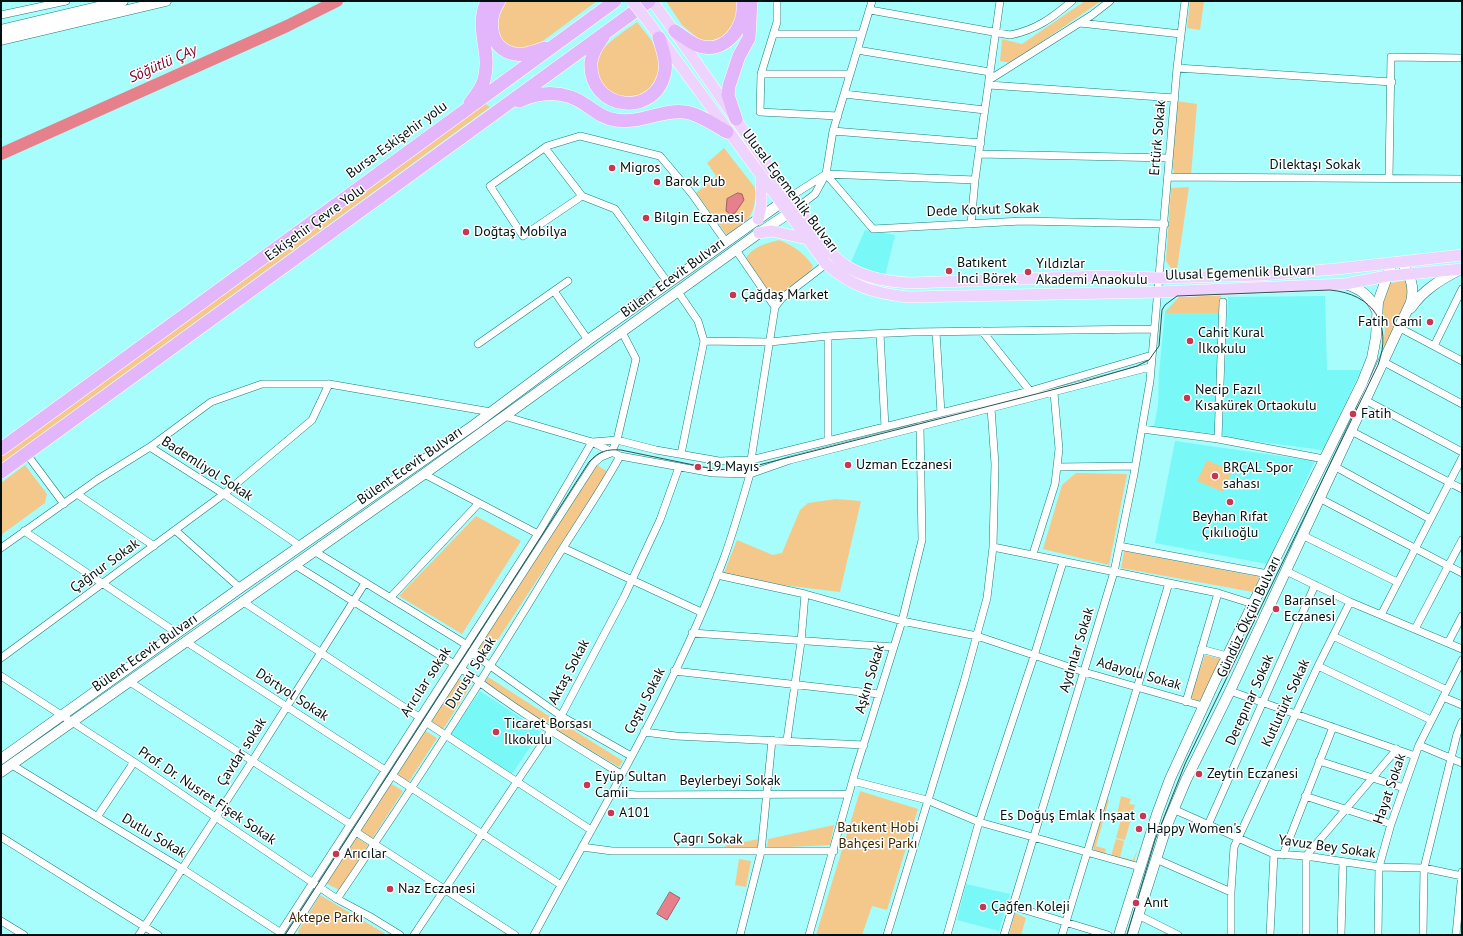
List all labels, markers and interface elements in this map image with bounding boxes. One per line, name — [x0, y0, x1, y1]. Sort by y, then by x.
water label: Söğütlü ÇAy — [126, 41, 200, 87]
street label: Bursa-Eskişehir yolu — [343, 98, 451, 182]
street label: Ertürk Sokak — [1146, 100, 1170, 176]
street label: Ulusal Egemenlik Bulvarı — [738, 126, 842, 256]
street label: Dilektaşı Sokak — [1269, 157, 1361, 173]
place label: Migros — [620, 160, 661, 176]
marker: Migros — [607, 163, 617, 173]
place label: Barok Pub — [665, 174, 725, 190]
marker: Barok Pub — [652, 177, 662, 187]
street label: Eskişehir Çevre Yolu — [262, 181, 368, 265]
street label: Dede Korkut Sokak — [926, 200, 1040, 220]
place label: Bilgin Eczanesi — [654, 210, 744, 226]
marker: Bilgin Eczanesi — [641, 213, 651, 223]
place label: Doğtaş Mobilya — [474, 224, 567, 240]
marker: Doğtaş Mobilya — [461, 227, 471, 237]
street label: Bülent Ecevit Bulvarı — [618, 235, 728, 321]
place label: Batıkent İnci Börek — [957, 255, 1017, 288]
place label: Yıldızlar Akademi Anaokulu — [1036, 256, 1148, 288]
street label: Ulusal Egemenlik Bulvarı — [1165, 262, 1315, 284]
marker: Batıkent İnci Börek — [944, 266, 954, 276]
marker: Yıldızlar Akademi Anaokulu — [1023, 267, 1033, 277]
place label: Çağdaş Market — [741, 287, 828, 303]
marker: Çağdaş Market — [728, 290, 738, 300]
place label: Fatih Cami — [1358, 314, 1422, 330]
marker: Fatih Cami — [1425, 317, 1435, 327]
place label: Cahit Kural İlkokulu — [1198, 325, 1264, 358]
marker: Cahit Kural İlkokulu — [1185, 336, 1195, 346]
place label: Necip Fazıl Kısakürek Ortaokulu — [1195, 382, 1317, 414]
marker: Necip Fazıl Kısakürek Ortaokulu — [1182, 393, 1192, 403]
place label: Fatih — [1361, 406, 1391, 422]
marker: Fatih — [1348, 409, 1358, 419]
street label: Bülent Ecevit Bulvarı — [354, 423, 466, 509]
street label: Bademliyol Sokak — [158, 433, 256, 505]
place label: Uzman Eczanesi — [856, 457, 952, 473]
place label: 19 Mayıs — [706, 459, 759, 475]
marker: Uzman Eczanesi — [843, 460, 853, 470]
place label: BRÇAL Spor sahası — [1223, 460, 1293, 492]
marker: 19 Mayıs — [693, 462, 703, 472]
marker: BRÇAL Spor sahası — [1210, 471, 1220, 481]
marker: Beyhan Rıfat Çıkılıoğlu — [1225, 497, 1235, 507]
place label: Beyhan Rıfat Çıkılıoğlu — [1192, 509, 1268, 542]
street label: Çağnur Sokak — [67, 535, 143, 597]
street label: Gündüz Ökçün Bulvarı — [1213, 554, 1285, 680]
place label: Baransel Eczanesi — [1284, 593, 1336, 626]
marker: Baransel Eczanesi — [1271, 604, 1281, 614]
street label: Aydınlar Sokak — [1056, 605, 1098, 695]
street label: Bülent Ecevit Bulvarı — [89, 610, 201, 696]
street label: Durusu Sokak — [442, 634, 500, 712]
street label: Aktaş Sokak — [545, 636, 593, 708]
street label: Aşkın Sokak — [852, 642, 888, 716]
street label: Arıcılar sokak — [397, 644, 455, 720]
street label: Derepınar Sokak — [1222, 652, 1278, 748]
street label: Adayolu Sokak — [1095, 654, 1183, 694]
street label: Kutlutürk Sokak — [1258, 656, 1314, 750]
street label: Dörtyol Sokak — [252, 665, 332, 725]
street label: Coştu Sokak — [621, 665, 669, 737]
street label: Çavdar sokak — [214, 715, 270, 789]
place label: Ticaret Borsası İlkokulu — [504, 716, 592, 748]
marker: Ticaret Borsası İlkokulu — [491, 727, 501, 737]
street label: Prof. Dr. Nusret Fişek Sokak — [135, 743, 279, 849]
street label: Hayat Sokak — [1370, 751, 1410, 827]
place label: Zeytin Eczanesi — [1207, 766, 1298, 782]
place label: Eyüp Sultan Camii — [595, 769, 666, 802]
marker: Zeytin Eczanesi — [1194, 769, 1204, 779]
street label: Beylerbeyi Sokak — [679, 773, 781, 789]
marker: Eyüp Sultan Camii — [582, 780, 592, 790]
place label: A101 — [619, 805, 650, 821]
marker: A101 — [606, 808, 616, 818]
place label: Es Doğuş Emlak İnşaat — [1000, 808, 1135, 824]
street label: Dutlu Sokak — [119, 810, 189, 862]
marker: Es Doğuş Emlak İnşaat — [1138, 811, 1148, 821]
park label: Batıkent Hobi Bahçesi Parkı — [837, 820, 919, 852]
place label: Happy Women's — [1147, 821, 1241, 837]
marker: Happy Women's — [1134, 824, 1144, 834]
street label: Çagrı Sokak — [673, 830, 743, 848]
street label: Yavuz Bey Sokak — [1277, 832, 1377, 862]
place label: Arıcılar — [344, 846, 387, 862]
marker: Arıcılar — [331, 849, 341, 859]
place label: Naz Eczanesi — [398, 881, 476, 897]
marker: Naz Eczanesi — [385, 884, 395, 894]
place label: Anıt — [1144, 895, 1168, 911]
marker: Anıt — [1131, 898, 1141, 908]
place label: Çağfen Koleji — [991, 899, 1070, 915]
marker: Çağfen Koleji — [978, 902, 988, 912]
park label: Aktepe Parkı — [289, 910, 363, 926]

